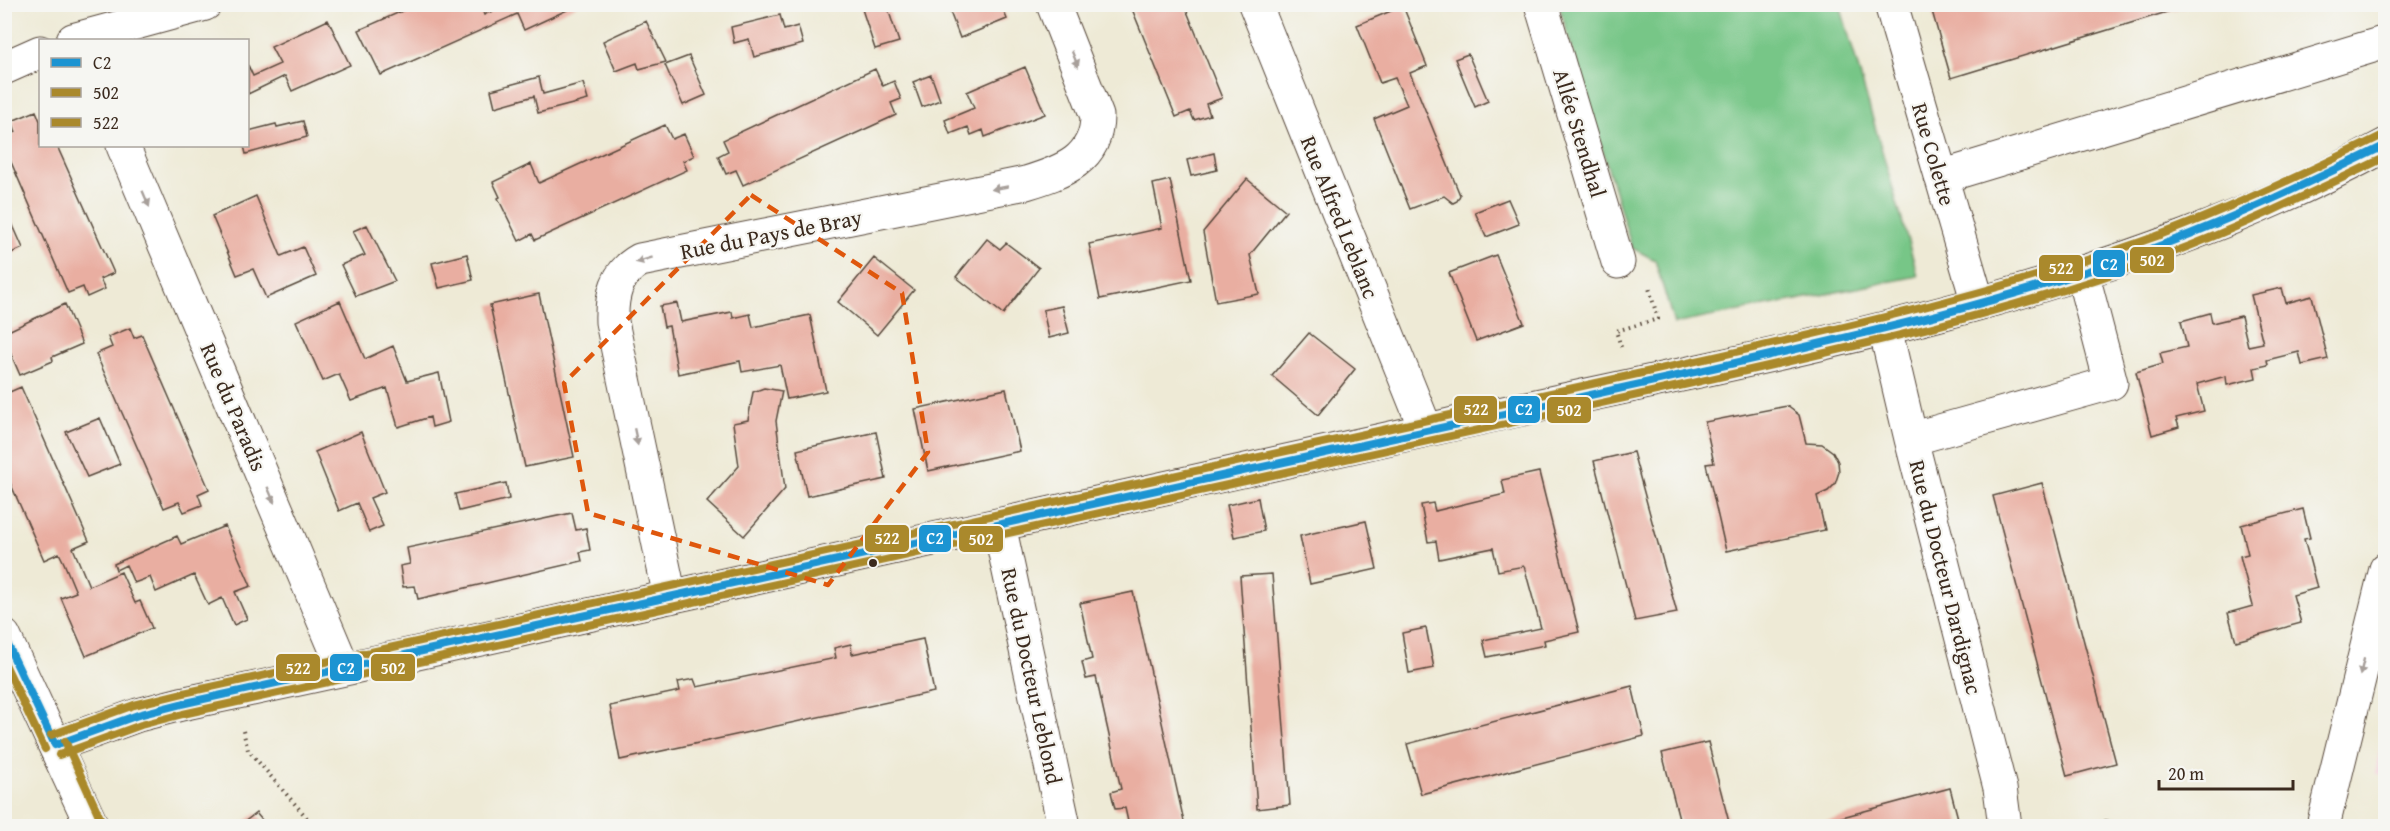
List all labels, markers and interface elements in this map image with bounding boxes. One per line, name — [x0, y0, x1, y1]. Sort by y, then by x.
legend — [39, 39, 249, 147]
text: C2 — [93, 49, 111, 76]
one-way arrow — [1070, 50, 1080, 68]
street label: Allée Stendhal — [1545, 65, 1615, 201]
text: 502 — [93, 79, 119, 106]
street label: Rue Colette — [1904, 99, 1964, 209]
text: 522 — [93, 109, 119, 136]
street label: Rue Alfred Leblanc — [1293, 131, 1387, 303]
one-way arrow — [990, 184, 1009, 193]
one-way arrow — [141, 191, 151, 209]
street label: Rue du Pays de Bray — [677, 201, 865, 267]
line badge: 502 — [2129, 246, 2175, 274]
text: 502 — [2140, 248, 2164, 272]
line badge: C2 — [2092, 249, 2126, 278]
text: C2 — [2100, 252, 2118, 276]
line badge: 522 — [2038, 254, 2084, 282]
one-way arrow — [635, 256, 653, 265]
text: 522 — [2049, 256, 2073, 280]
street label: Rue du Paradis — [193, 338, 275, 476]
line badge: 522 — [1453, 395, 1498, 424]
line badge: C2 — [1507, 395, 1541, 424]
line badge: 502 — [1546, 396, 1592, 424]
text: 522 — [1464, 397, 1488, 421]
text: C2 — [1515, 397, 1533, 421]
text: 502 — [1557, 398, 1581, 422]
one-way arrow — [632, 428, 641, 447]
street label: Rue du Docteur Dardignac — [1901, 456, 1991, 698]
one-way arrow — [266, 487, 276, 505]
line badge: 522 — [864, 524, 910, 553]
line badge: C2 — [918, 524, 952, 553]
line badge: 502 — [958, 525, 1004, 553]
text: 522 — [875, 526, 899, 550]
text: C2 — [926, 526, 944, 550]
text: 502 — [969, 527, 993, 551]
unlabelled marker — [867, 557, 879, 569]
street label: Rue du Docteur Leblond — [993, 565, 1071, 787]
line badge: 522 — [275, 653, 321, 682]
line badge: C2 — [329, 653, 363, 682]
line badge: 502 — [370, 653, 416, 682]
text: 522 — [286, 656, 310, 680]
text: C2 — [337, 656, 355, 680]
text: 502 — [381, 656, 405, 680]
one-way arrow — [2356, 658, 2366, 676]
scale bar — [2159, 753, 2292, 791]
text: 20 m — [2168, 760, 2204, 787]

